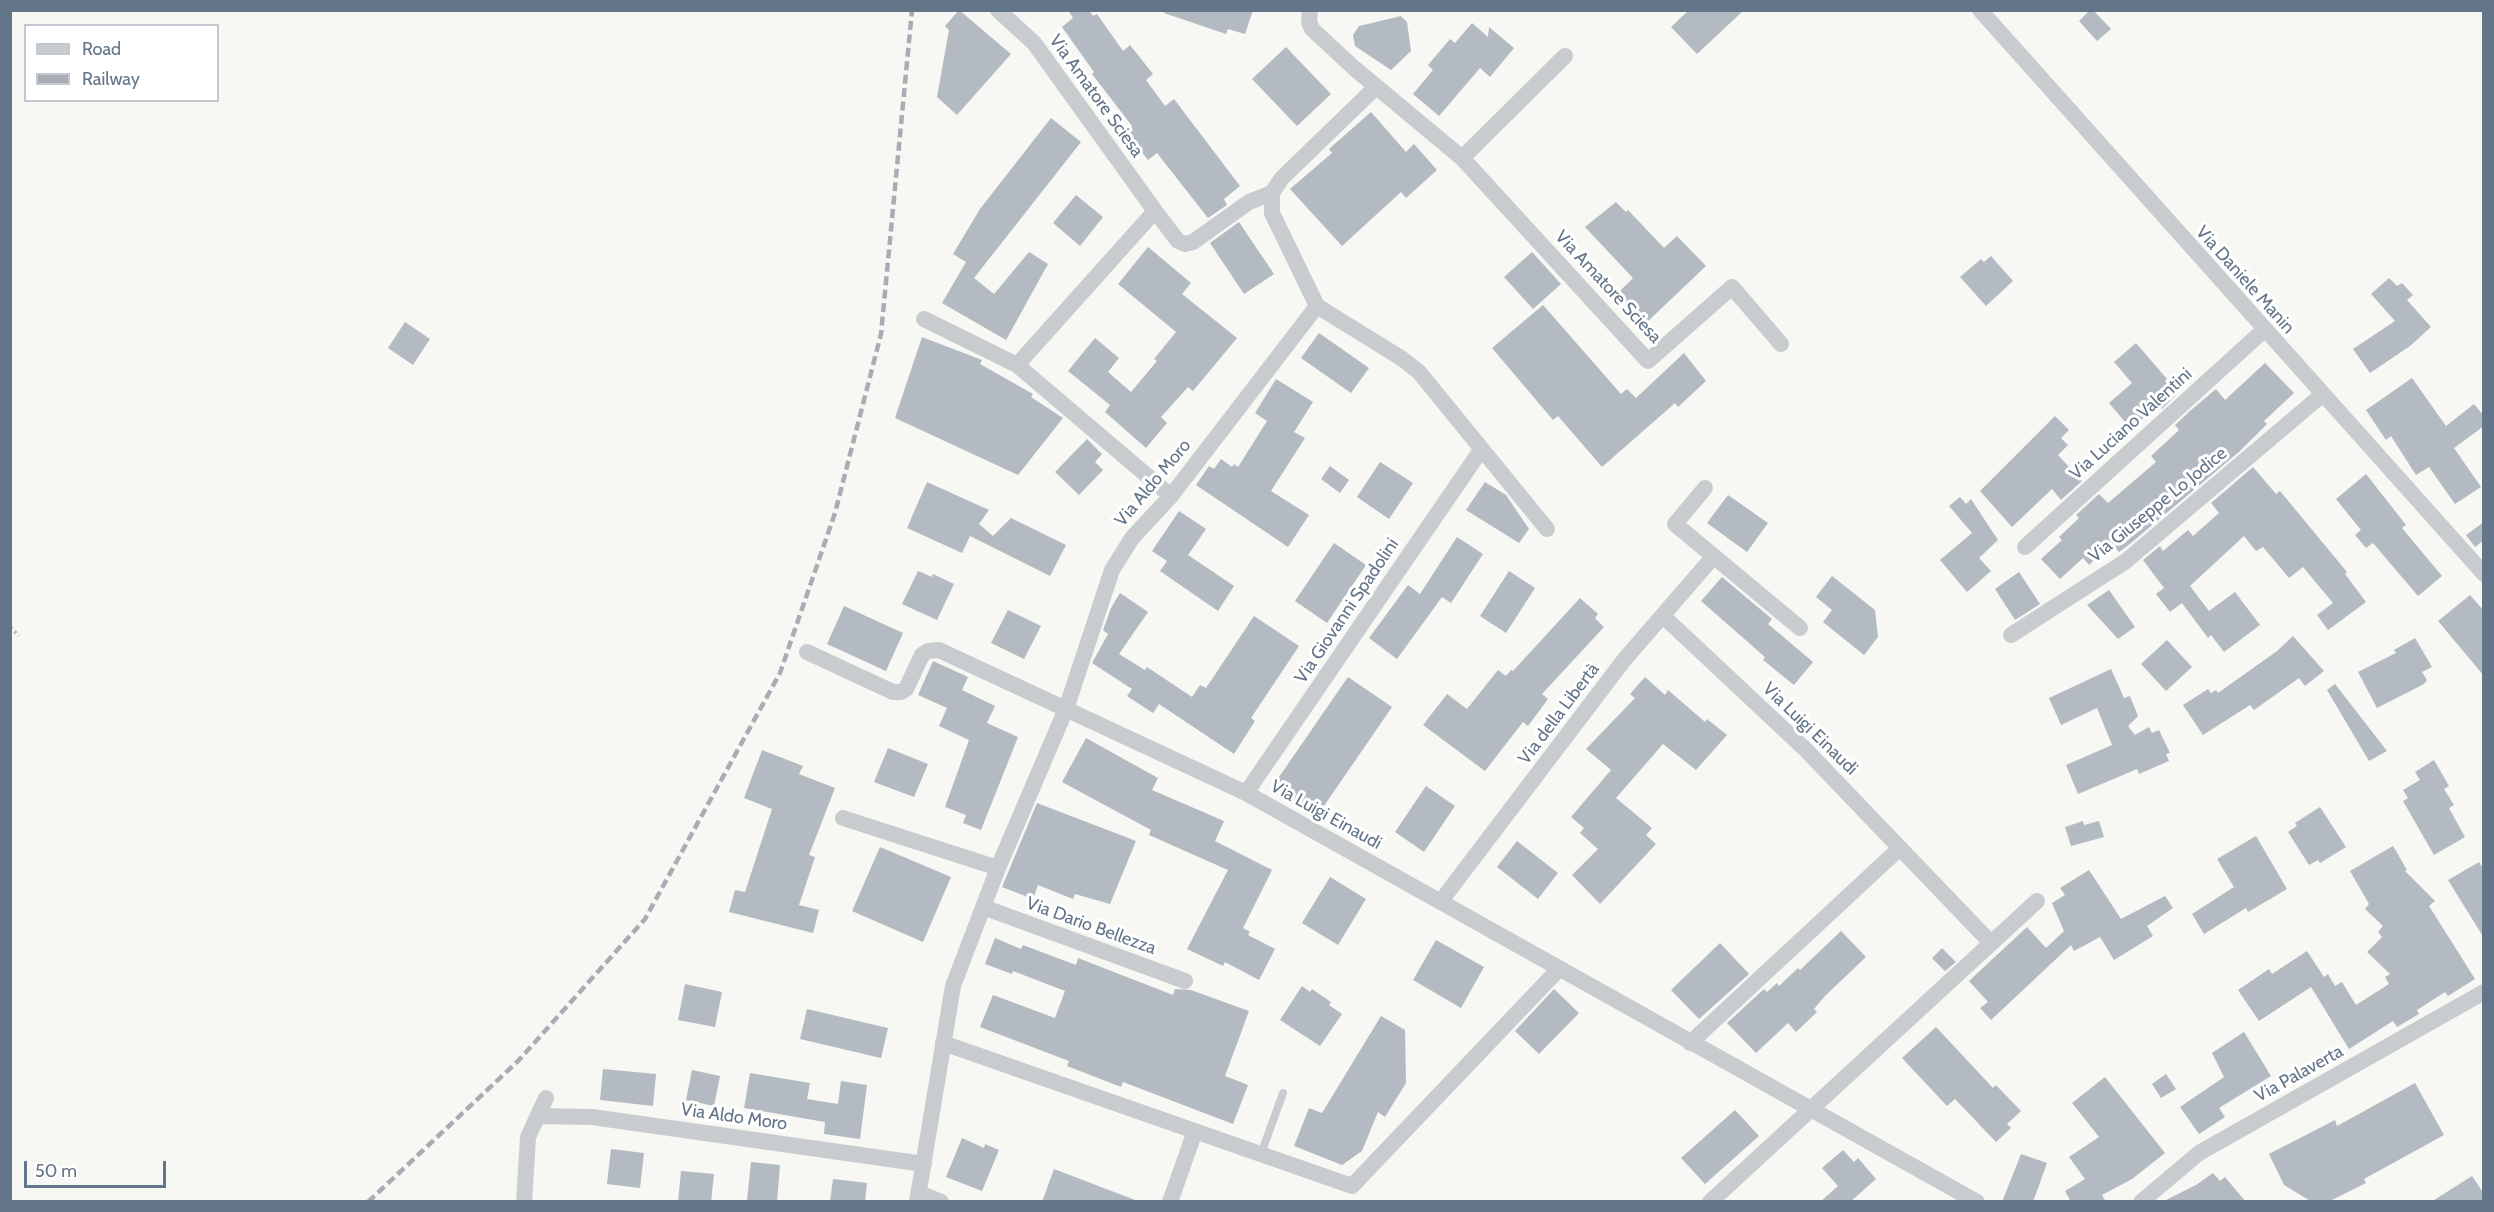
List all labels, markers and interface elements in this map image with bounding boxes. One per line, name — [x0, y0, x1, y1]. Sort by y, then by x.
legend — [24, 24, 219, 102]
street label: Via Amatore Sciesa — [1044, 31, 1148, 161]
text: Road — [82, 38, 121, 60]
text: Railway — [82, 68, 140, 90]
street label: Via Daniele Manin — [2191, 222, 2299, 338]
street label: Via Amatore Sciesa — [1550, 226, 1666, 348]
street label: Via Luciano Valentini — [2065, 363, 2197, 485]
street label: Via Aldo Moro — [1110, 435, 1196, 531]
street label: Via Giuseppe Lo Jodice — [2085, 443, 2231, 567]
street label: Via Giovanni Spadolini — [1290, 534, 1404, 688]
street label: Via della Libertà — [1514, 659, 1604, 769]
street label: Via Luigi Einaudi — [1758, 678, 1862, 780]
street label: Via Luigi Einaudi — [1267, 776, 1385, 854]
street label: Via Dario Bellezza — [1023, 893, 1159, 959]
street label: Via Palaverta — [2251, 1041, 2347, 1107]
street label: Via Aldo Moro — [680, 1099, 788, 1135]
scale bar — [27, 1149, 170, 1187]
text: 50 m — [35, 1160, 77, 1182]

